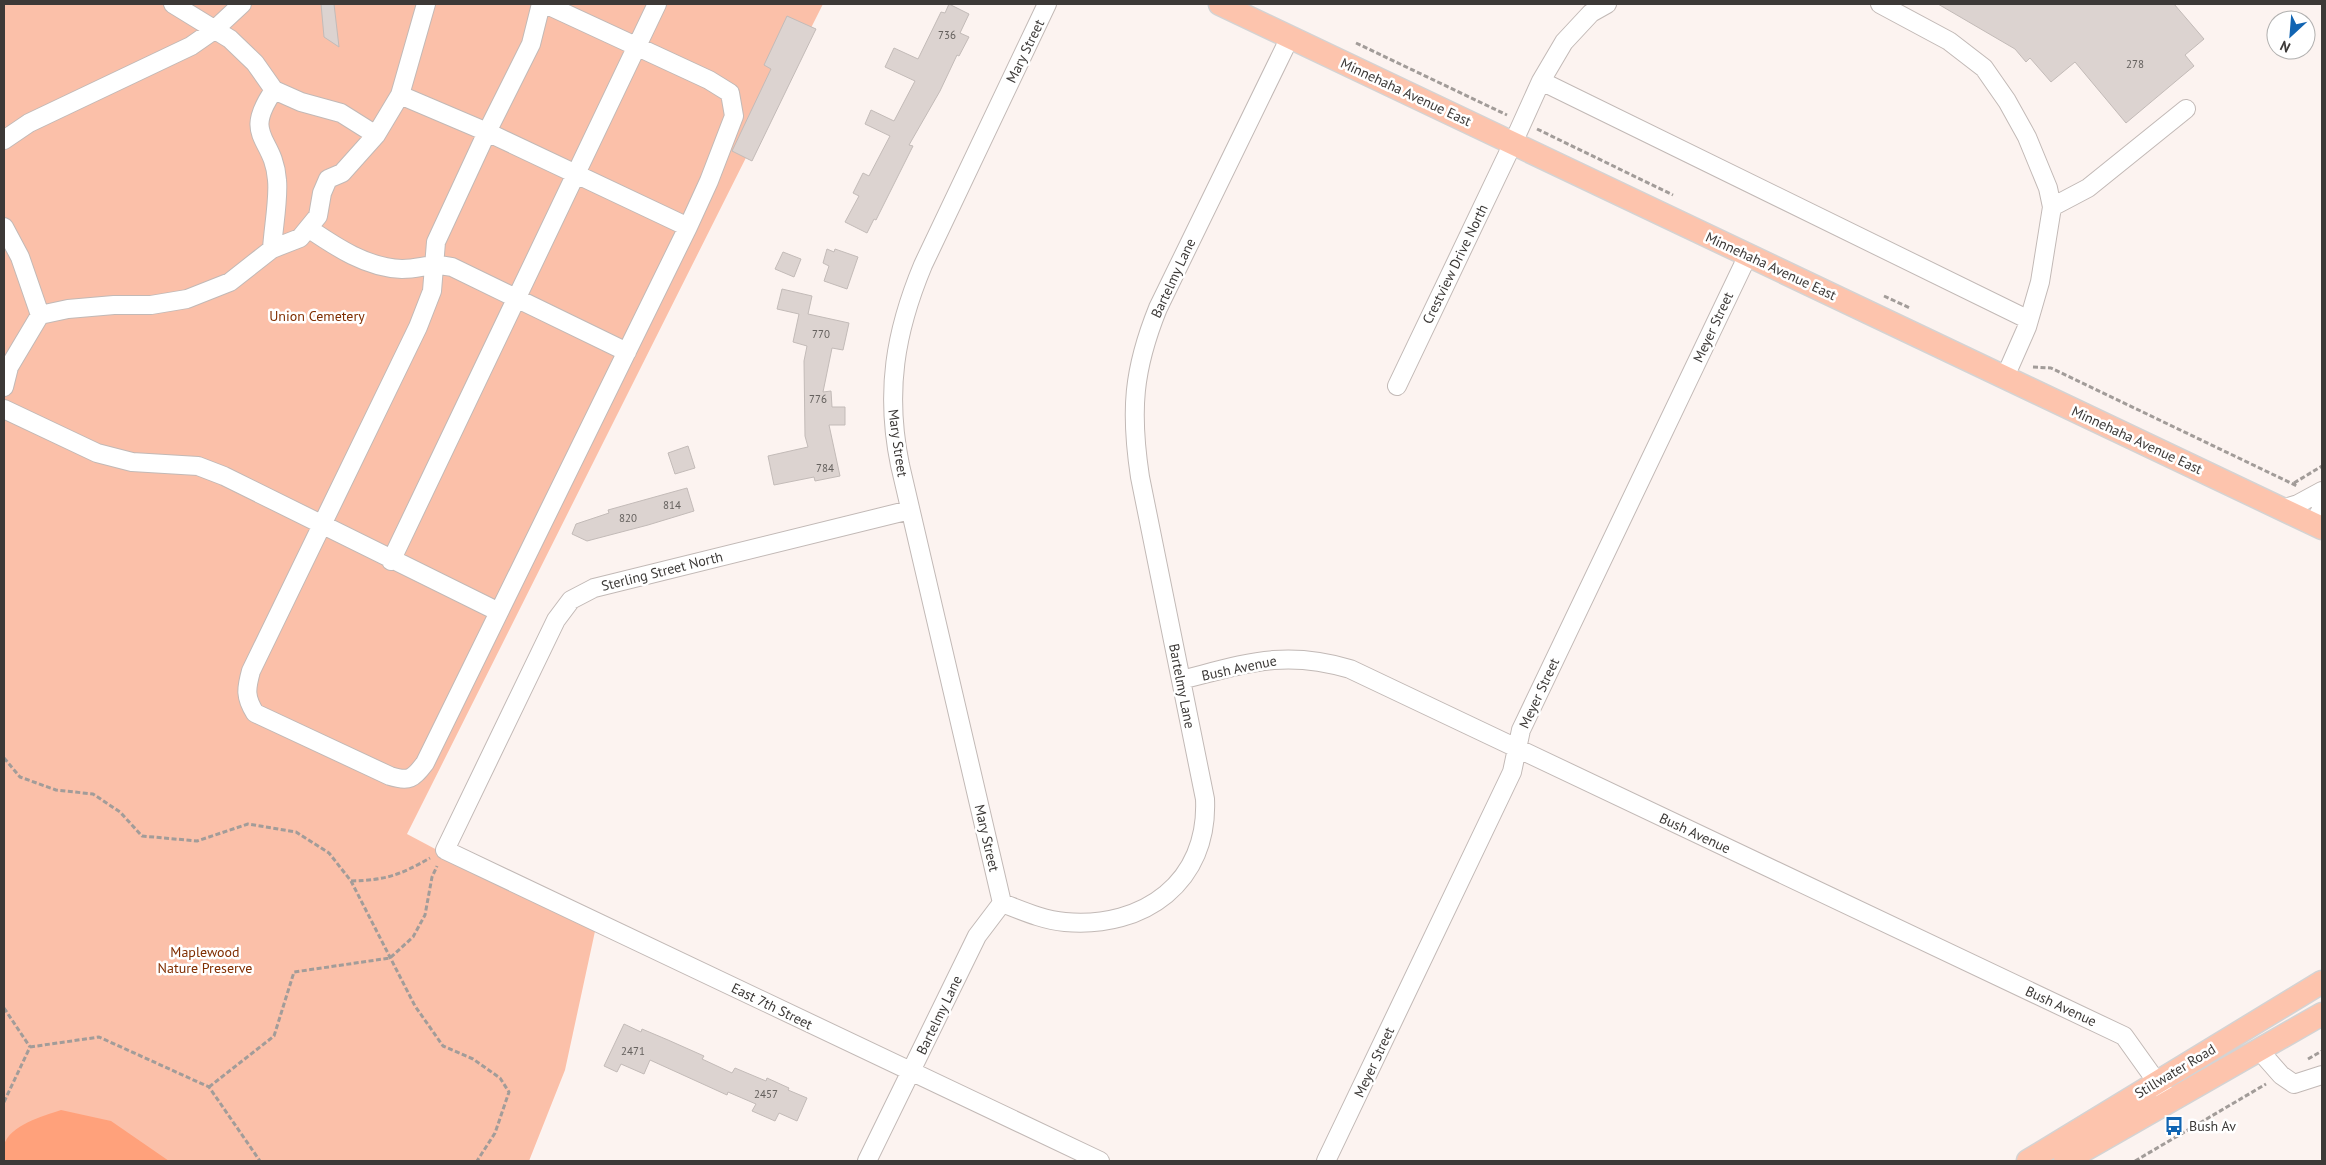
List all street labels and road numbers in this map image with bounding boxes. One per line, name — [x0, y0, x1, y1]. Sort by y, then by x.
street label: Mary Street — [1002, 16, 1048, 86]
street label: Minnehaha Avenue East — [1338, 54, 1475, 130]
street label: Crestview Drive North — [1418, 201, 1492, 327]
street label: Minnehaha Avenue East — [1703, 228, 1840, 304]
street label: Bartelmy Lane — [1147, 235, 1199, 321]
street label: Meyer Street — [1689, 289, 1737, 365]
street label: Minnehaha Avenue East — [2069, 402, 2206, 478]
street label: Mary Street — [884, 408, 912, 478]
street label: Sterling Street North — [599, 547, 725, 595]
street label: Bartelmy Lane — [1165, 642, 1199, 730]
street label: Bush Avenue — [1200, 651, 1278, 685]
street label: Meyer Street — [1515, 655, 1563, 731]
street label: Mary Street — [971, 803, 1004, 874]
street label: Bush Avenue — [1657, 809, 1733, 857]
street label: Bartelmy Lane — [912, 972, 966, 1058]
street label: East 7th Street — [728, 979, 816, 1033]
street label: Bush Avenue — [2023, 982, 2099, 1030]
street label: Meyer Street — [1350, 1024, 1398, 1100]
street label: Stillwater Road — [2131, 1040, 2219, 1102]

